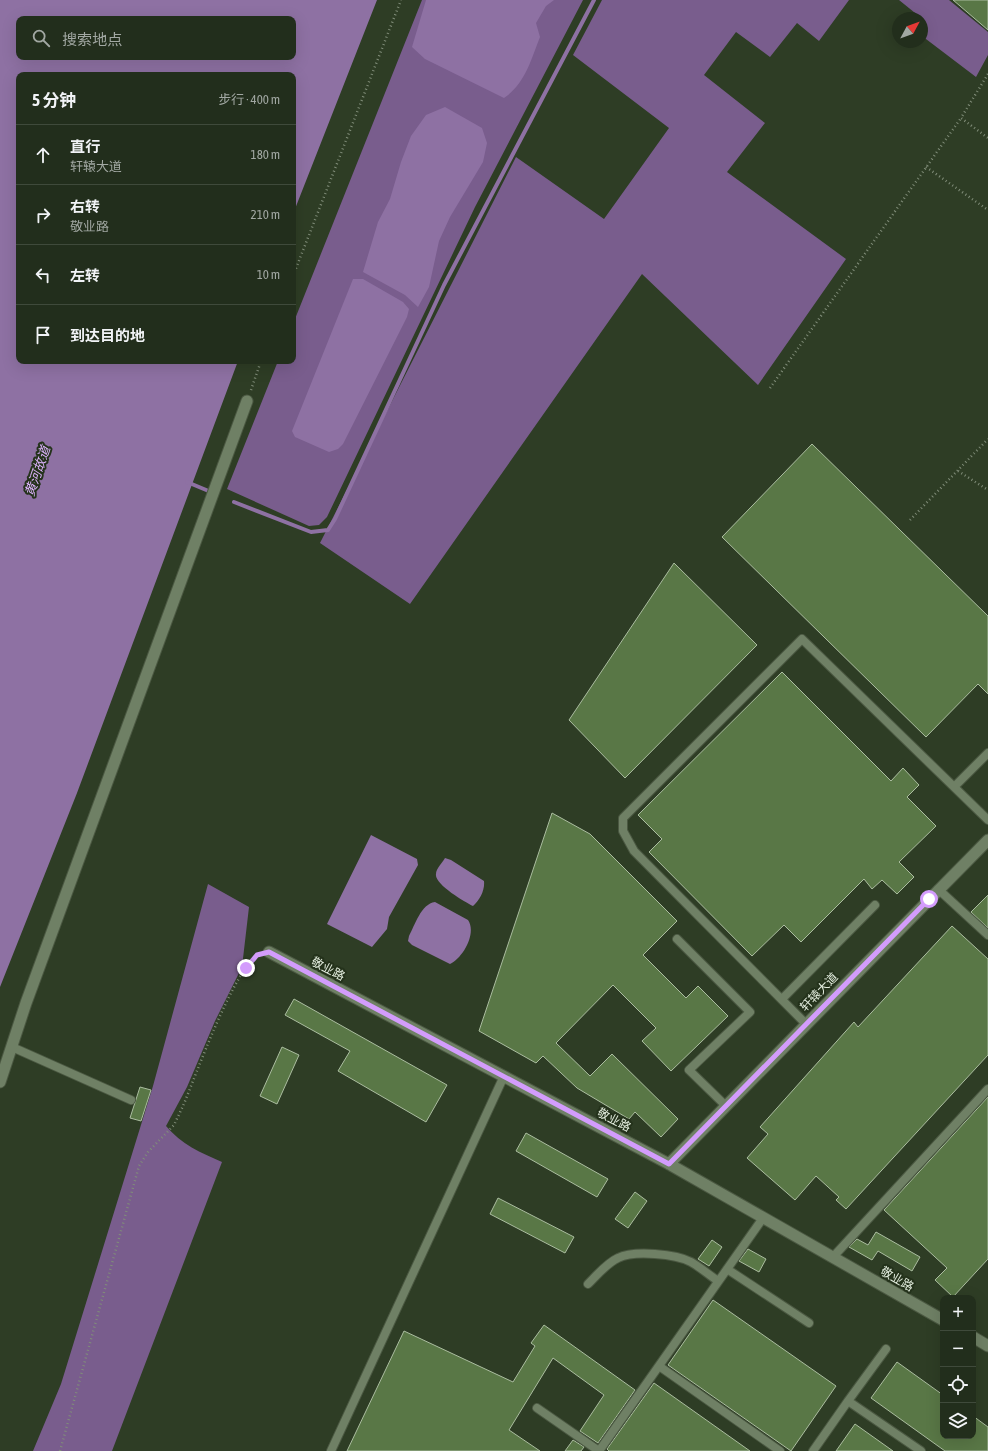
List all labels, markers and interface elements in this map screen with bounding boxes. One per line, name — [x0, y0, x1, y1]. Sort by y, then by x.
north arrow — [892, 12, 928, 48]
search box — [16, 16, 296, 60]
icon: search — [30, 27, 52, 49]
text: 搜索地点 — [62, 31, 122, 48]
text: 5 分钟 — [32, 90, 76, 110]
text: 步行 · 400 m — [218, 92, 280, 107]
text: 直行 — [70, 138, 100, 155]
icon: ahead — [32, 144, 54, 166]
text: 180 m — [251, 147, 280, 162]
text: 轩辕大道 — [70, 159, 122, 174]
text: 右转 — [70, 198, 100, 215]
icon: right — [32, 204, 54, 226]
text: 210 m — [251, 207, 280, 222]
text: 敬业路 — [70, 219, 109, 234]
icon: left — [32, 264, 54, 286]
text: 左转 — [70, 267, 100, 284]
text: 10 m — [257, 267, 280, 282]
icon: arrive — [32, 324, 54, 346]
text: 到达目的地 — [70, 327, 145, 344]
water label: 黄河故道 — [22, 442, 54, 498]
route start — [920, 890, 938, 908]
street label: 敬业路 — [309, 954, 347, 984]
route end — [237, 959, 255, 977]
street label: 轩辕大道 — [797, 970, 841, 1014]
street label: 敬业路 — [595, 1105, 633, 1135]
street label: 敬业路 — [878, 1264, 916, 1294]
map controls — [940, 1295, 976, 1439]
button: + — [940, 1295, 976, 1331]
button: − — [940, 1331, 976, 1367]
button: locate — [940, 1367, 976, 1403]
button: layers — [940, 1403, 976, 1439]

